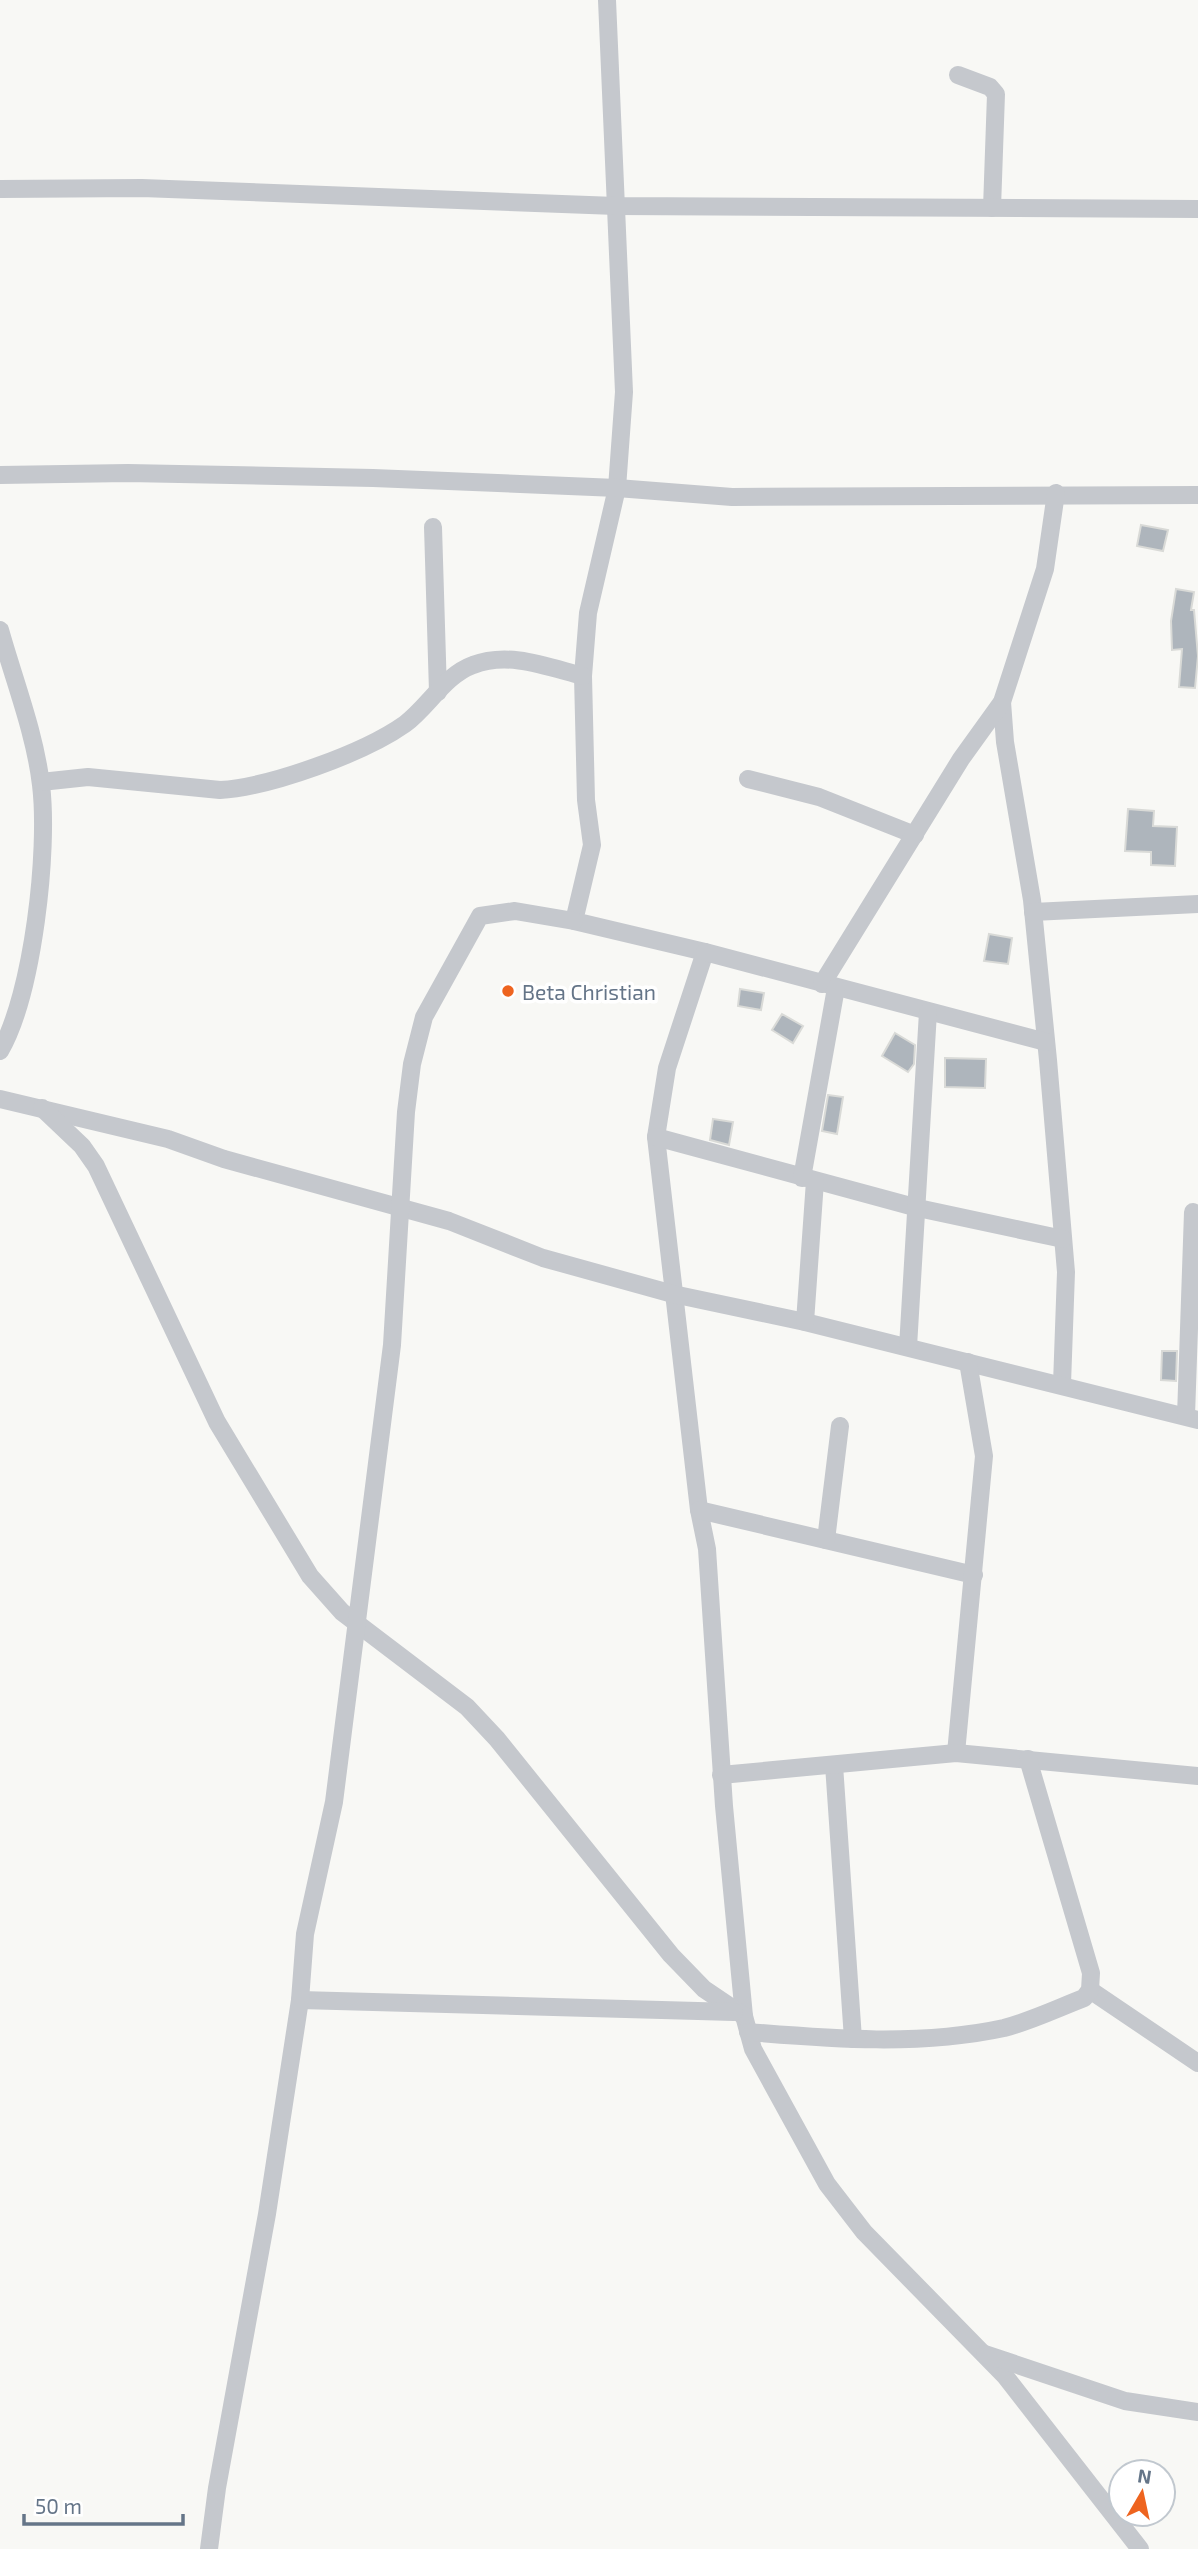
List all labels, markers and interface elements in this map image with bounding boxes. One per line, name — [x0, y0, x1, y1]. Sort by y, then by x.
place label: Beta Christian — [522, 979, 656, 1004]
marker: Beta Christian — [500, 983, 516, 999]
north arrow — [1107, 2458, 1177, 2528]
text: N — [1136, 2463, 1153, 2488]
scale bar — [24, 2482, 184, 2526]
text: 50 m — [35, 2493, 82, 2518]

